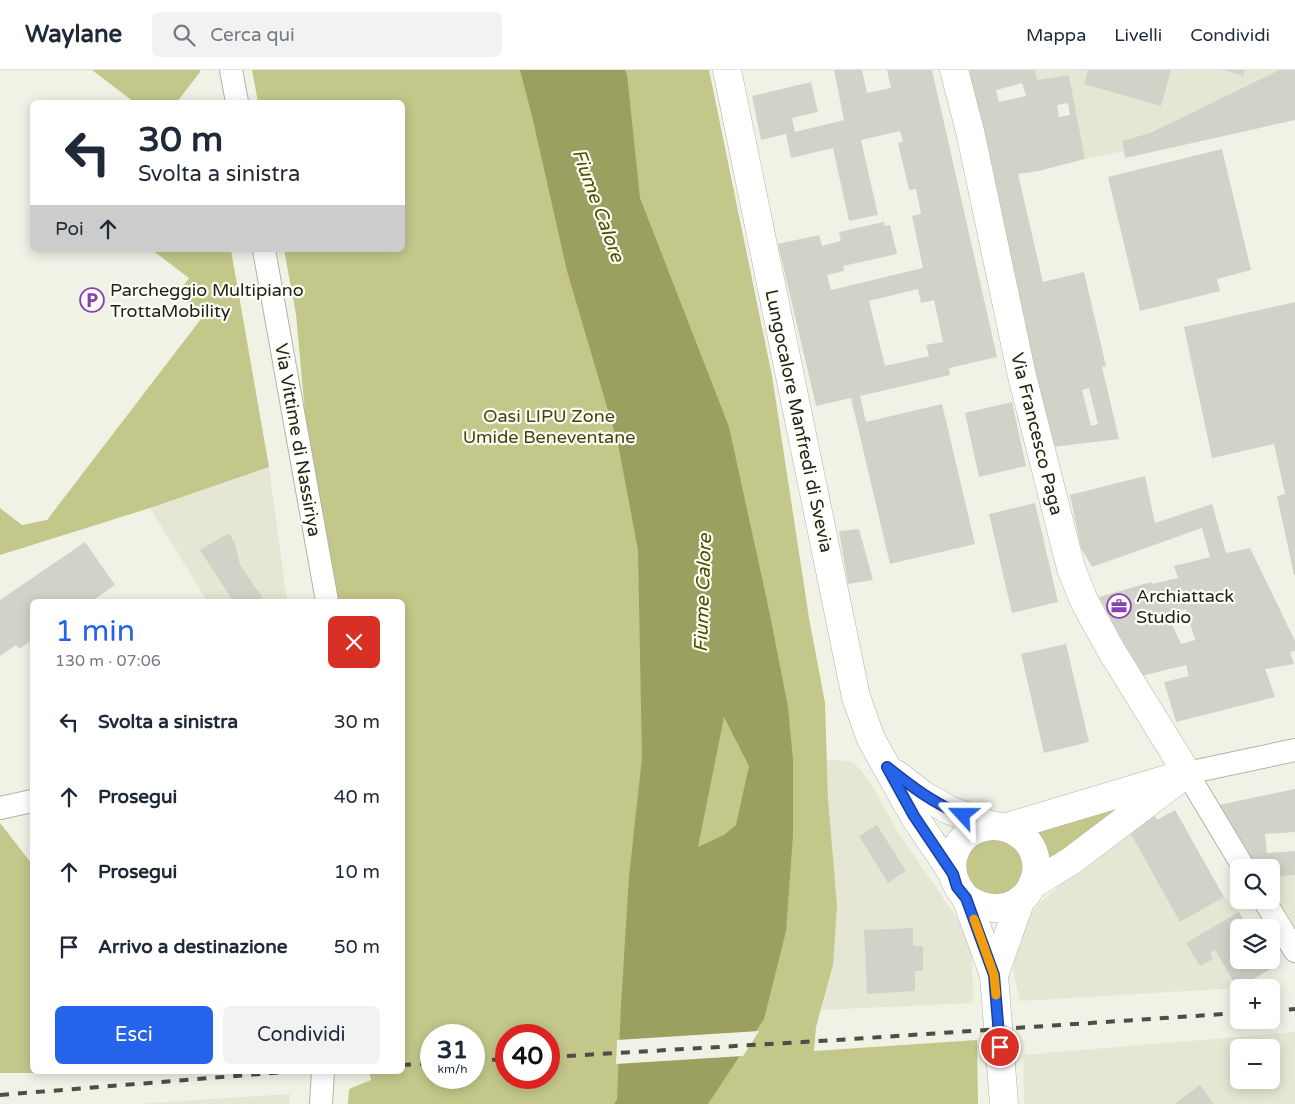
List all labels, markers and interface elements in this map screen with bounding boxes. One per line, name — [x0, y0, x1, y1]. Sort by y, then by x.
search box — [152, 12, 502, 57]
text: Waylane — [25, 20, 122, 49]
icon: search — [170, 21, 198, 49]
text: Cerca qui — [210, 24, 295, 46]
text: Mappa — [1026, 24, 1086, 46]
text: Livelli — [1114, 24, 1162, 46]
text: Condividi — [1190, 24, 1270, 46]
text: 30 m — [138, 119, 223, 161]
icon: left — [55, 120, 120, 185]
water label: Fiume Calore — [567, 146, 629, 266]
text: Svolta a sinistra — [138, 161, 300, 187]
icon: ahead — [94, 215, 122, 243]
text: Poi — [55, 218, 84, 240]
place label: Parcheggio Multipiano TrottaMobility — [110, 279, 304, 322]
parking icon: Parcheggio Multipiano TrottaMobility — [79, 287, 105, 313]
street label: Lungocalore Manfredi di Svevia — [760, 287, 838, 555]
street label: Via Vittime di Nassiriya — [270, 342, 326, 538]
street label: Via Francesco Paga — [1006, 350, 1068, 518]
park label: Oasi LIPU Zone Umide Beneventane — [463, 405, 635, 448]
water label: Fiume Calore — [690, 532, 716, 653]
place label: Archiattack Studio — [1136, 585, 1234, 628]
office icon: Archiattack Studio — [1106, 593, 1132, 619]
text: 1 min — [55, 613, 135, 650]
button: close — [328, 616, 380, 668]
text: 130 m · 07:06 — [55, 651, 161, 671]
icon: left — [55, 708, 83, 736]
text: Svolta a sinistra — [98, 711, 238, 733]
text: 30 m — [334, 711, 380, 733]
icon: ahead — [55, 783, 83, 811]
text: Prosegui — [98, 786, 177, 808]
text: 40 m — [334, 786, 380, 808]
position arrow — [936, 788, 988, 840]
icon: ahead — [55, 858, 83, 886]
map controls — [1230, 859, 1280, 1089]
button: search — [1230, 859, 1280, 909]
text: Prosegui — [98, 861, 177, 883]
text: 10 m — [334, 861, 380, 883]
button: layers — [1230, 919, 1280, 969]
icon: arrive — [55, 933, 83, 961]
text: Arrivo a destinazione — [98, 936, 288, 958]
text: 50 m — [334, 936, 380, 958]
button: + — [1230, 979, 1280, 1029]
button: Esci — [55, 1006, 213, 1064]
button: Condividi — [223, 1006, 380, 1064]
speed limit sign: 40 — [495, 1024, 560, 1089]
pin — [979, 1026, 1021, 1068]
icon: arrive — [986, 1033, 1014, 1061]
text: 31 — [437, 1035, 468, 1065]
button: − — [1230, 1039, 1280, 1089]
text: km/h — [437, 1062, 468, 1076]

